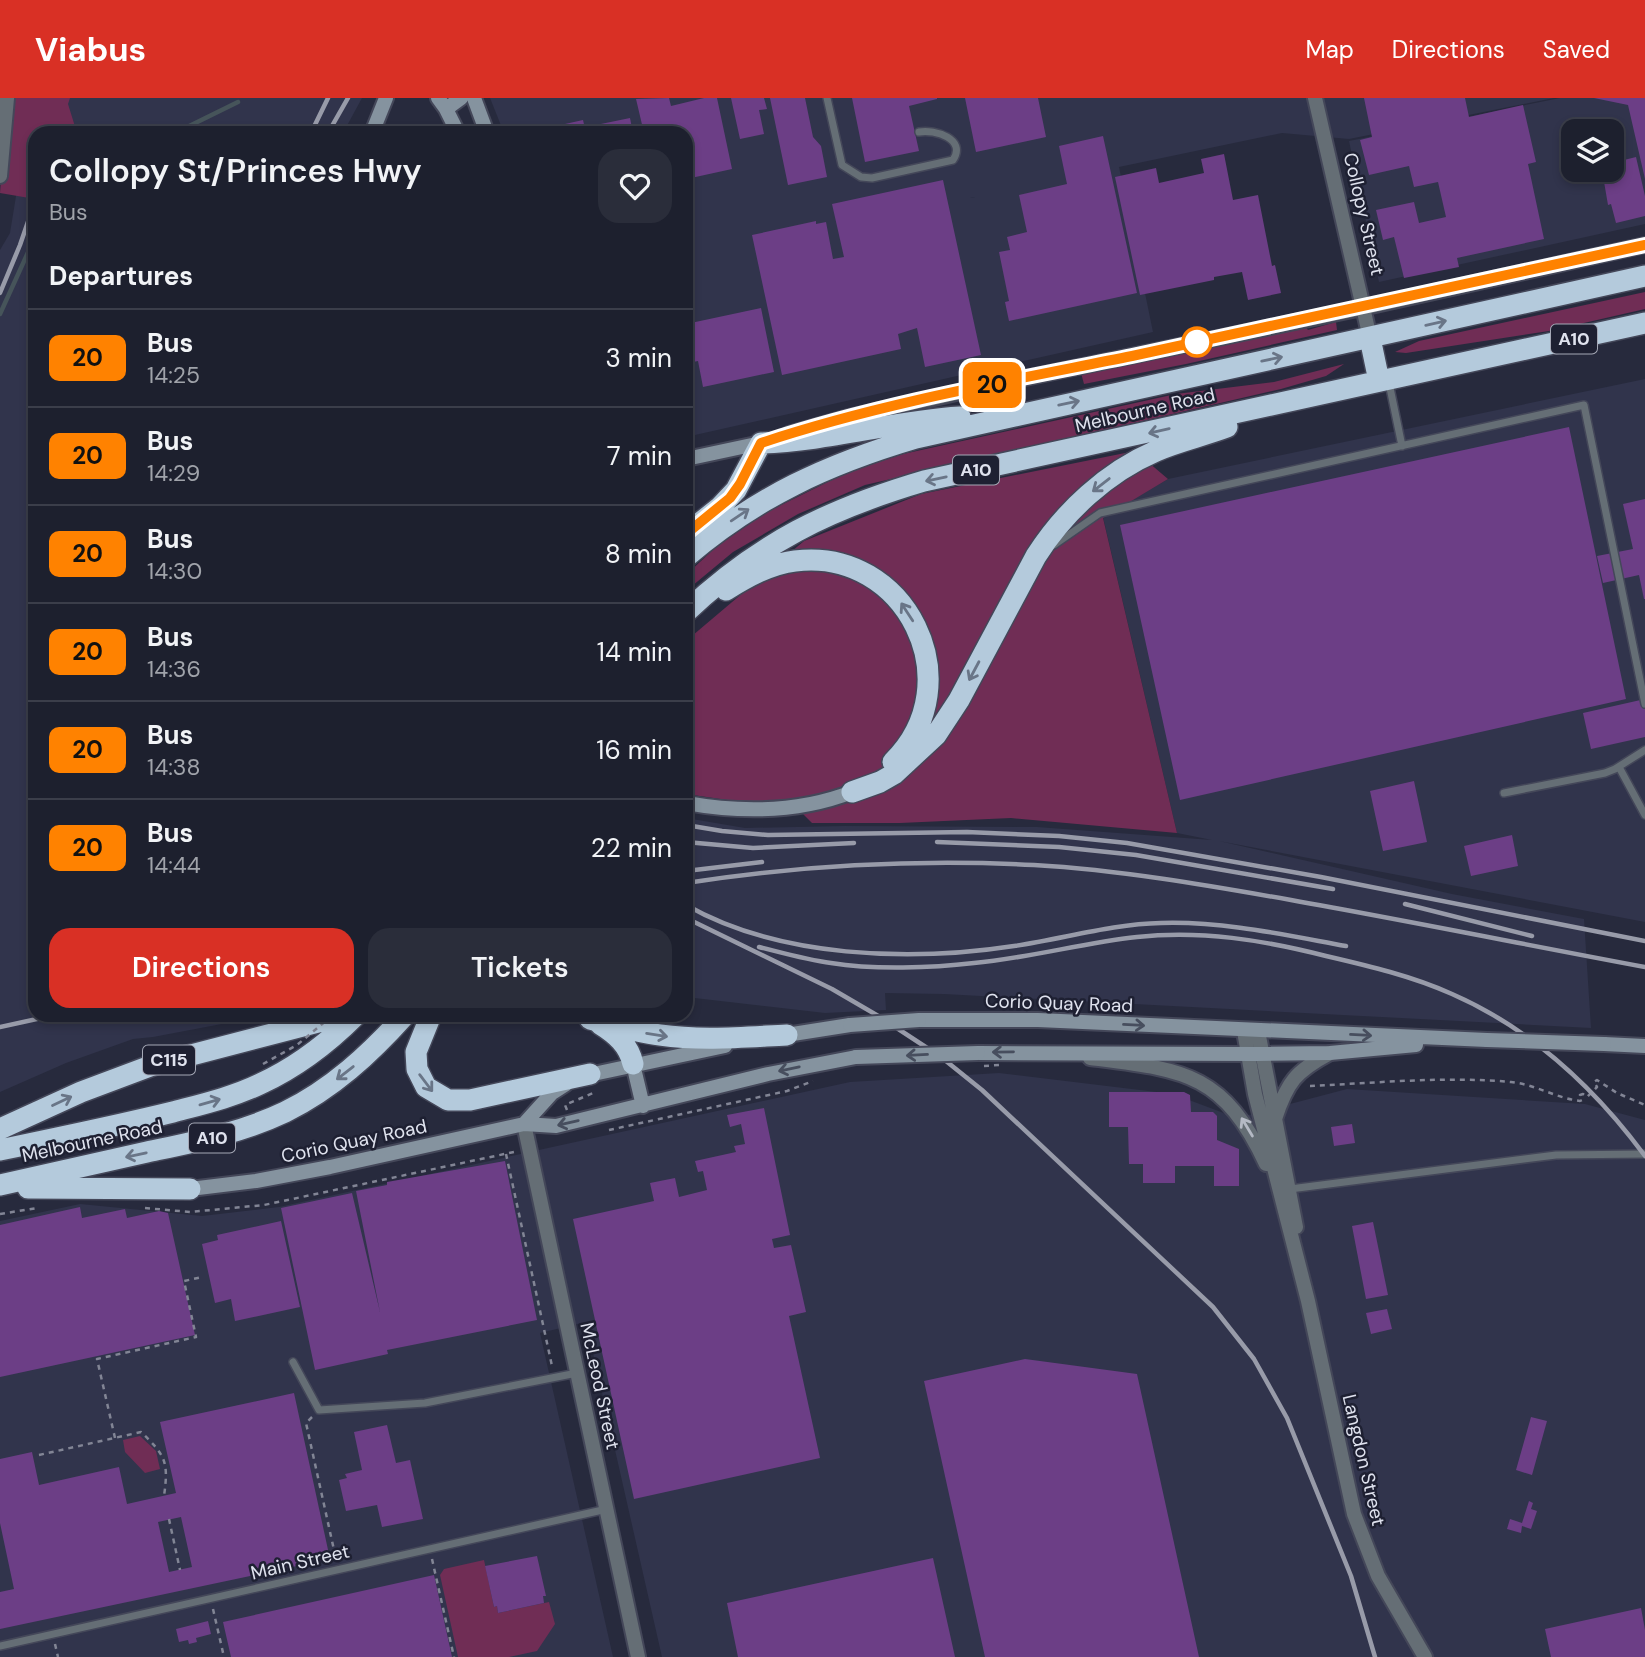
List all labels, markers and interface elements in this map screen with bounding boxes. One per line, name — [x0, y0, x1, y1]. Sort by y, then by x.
text: Viabus — [35, 28, 146, 71]
text: Map — [1306, 34, 1354, 65]
text: Directions — [1392, 34, 1505, 65]
text: Saved — [1543, 34, 1610, 65]
map controls — [1561, 119, 1624, 182]
button: layers — [1561, 119, 1624, 182]
text: Collopy St/Princes Hwy — [49, 149, 422, 192]
button: heart — [598, 149, 672, 223]
street label: Collopy Street — [1338, 150, 1390, 278]
text: Bus — [49, 197, 88, 227]
text: Departures — [49, 259, 193, 293]
one-way arrow — [1424, 316, 1447, 329]
road number: A10 — [1551, 325, 1597, 354]
text: Bus — [147, 326, 193, 360]
unlabelled marker — [1182, 327, 1212, 357]
text: 3 min — [605, 341, 672, 375]
text: 20 — [72, 342, 103, 373]
one-way arrow — [1260, 352, 1283, 366]
text: 14:25 — [147, 360, 200, 390]
line badge: 20 — [960, 362, 1024, 408]
text: 20 — [977, 369, 1007, 400]
street label: Melbourne Road — [1072, 382, 1218, 438]
one-way arrow — [1057, 395, 1080, 409]
text: Bus — [147, 424, 193, 458]
one-way arrow — [1148, 424, 1171, 438]
text: 7 min — [607, 439, 672, 473]
text: 20 — [72, 440, 103, 471]
road number: A10 — [953, 456, 999, 484]
text: 14:29 — [147, 458, 200, 488]
one-way arrow — [925, 472, 948, 486]
one-way arrow — [1092, 478, 1111, 493]
one-way arrow — [730, 508, 749, 522]
text: Bus — [147, 522, 193, 556]
text: 8 min — [605, 537, 672, 571]
text: 20 — [72, 538, 103, 569]
text: 14:30 — [147, 556, 202, 586]
one-way arrow — [900, 603, 915, 622]
text: Bus — [147, 620, 193, 654]
text: 14 min — [597, 635, 672, 669]
text: 20 — [72, 636, 103, 667]
text: 14:36 — [147, 654, 201, 684]
one-way arrow — [966, 660, 980, 681]
text: Bus — [147, 718, 193, 752]
text: 16 min — [596, 733, 672, 767]
text: 20 — [72, 734, 103, 765]
text: 14:38 — [147, 752, 200, 782]
text: Bus — [147, 816, 193, 850]
text: 22 min — [591, 831, 672, 865]
text: 20 — [72, 832, 103, 863]
text: 14:44 — [147, 850, 201, 880]
button: Directions — [49, 928, 354, 1008]
button: Tickets — [368, 928, 672, 1008]
street label: Corio Quay Road — [984, 988, 1134, 1018]
one-way arrow — [1122, 1019, 1145, 1032]
one-way arrow — [645, 1028, 668, 1041]
one-way arrow — [1349, 1028, 1372, 1041]
road number: C115 — [143, 1045, 195, 1074]
one-way arrow — [992, 1045, 1015, 1059]
one-way arrow — [906, 1048, 929, 1061]
one-way arrow — [778, 1063, 801, 1077]
one-way arrow — [337, 1066, 355, 1081]
one-way arrow — [418, 1074, 433, 1093]
one-way arrow — [51, 1094, 72, 1107]
one-way arrow — [198, 1094, 220, 1107]
street label: Corio Quay Road — [279, 1113, 429, 1169]
street label: Melbourne Road — [19, 1114, 165, 1168]
one-way arrow — [557, 1117, 580, 1131]
one-way arrow — [1239, 1117, 1253, 1137]
road number: A10 — [189, 1124, 235, 1153]
one-way arrow — [125, 1148, 148, 1162]
street label: McLeod Street — [574, 1320, 626, 1452]
street label: Langdon Street — [1337, 1392, 1391, 1528]
street label: Main Street — [248, 1538, 352, 1586]

